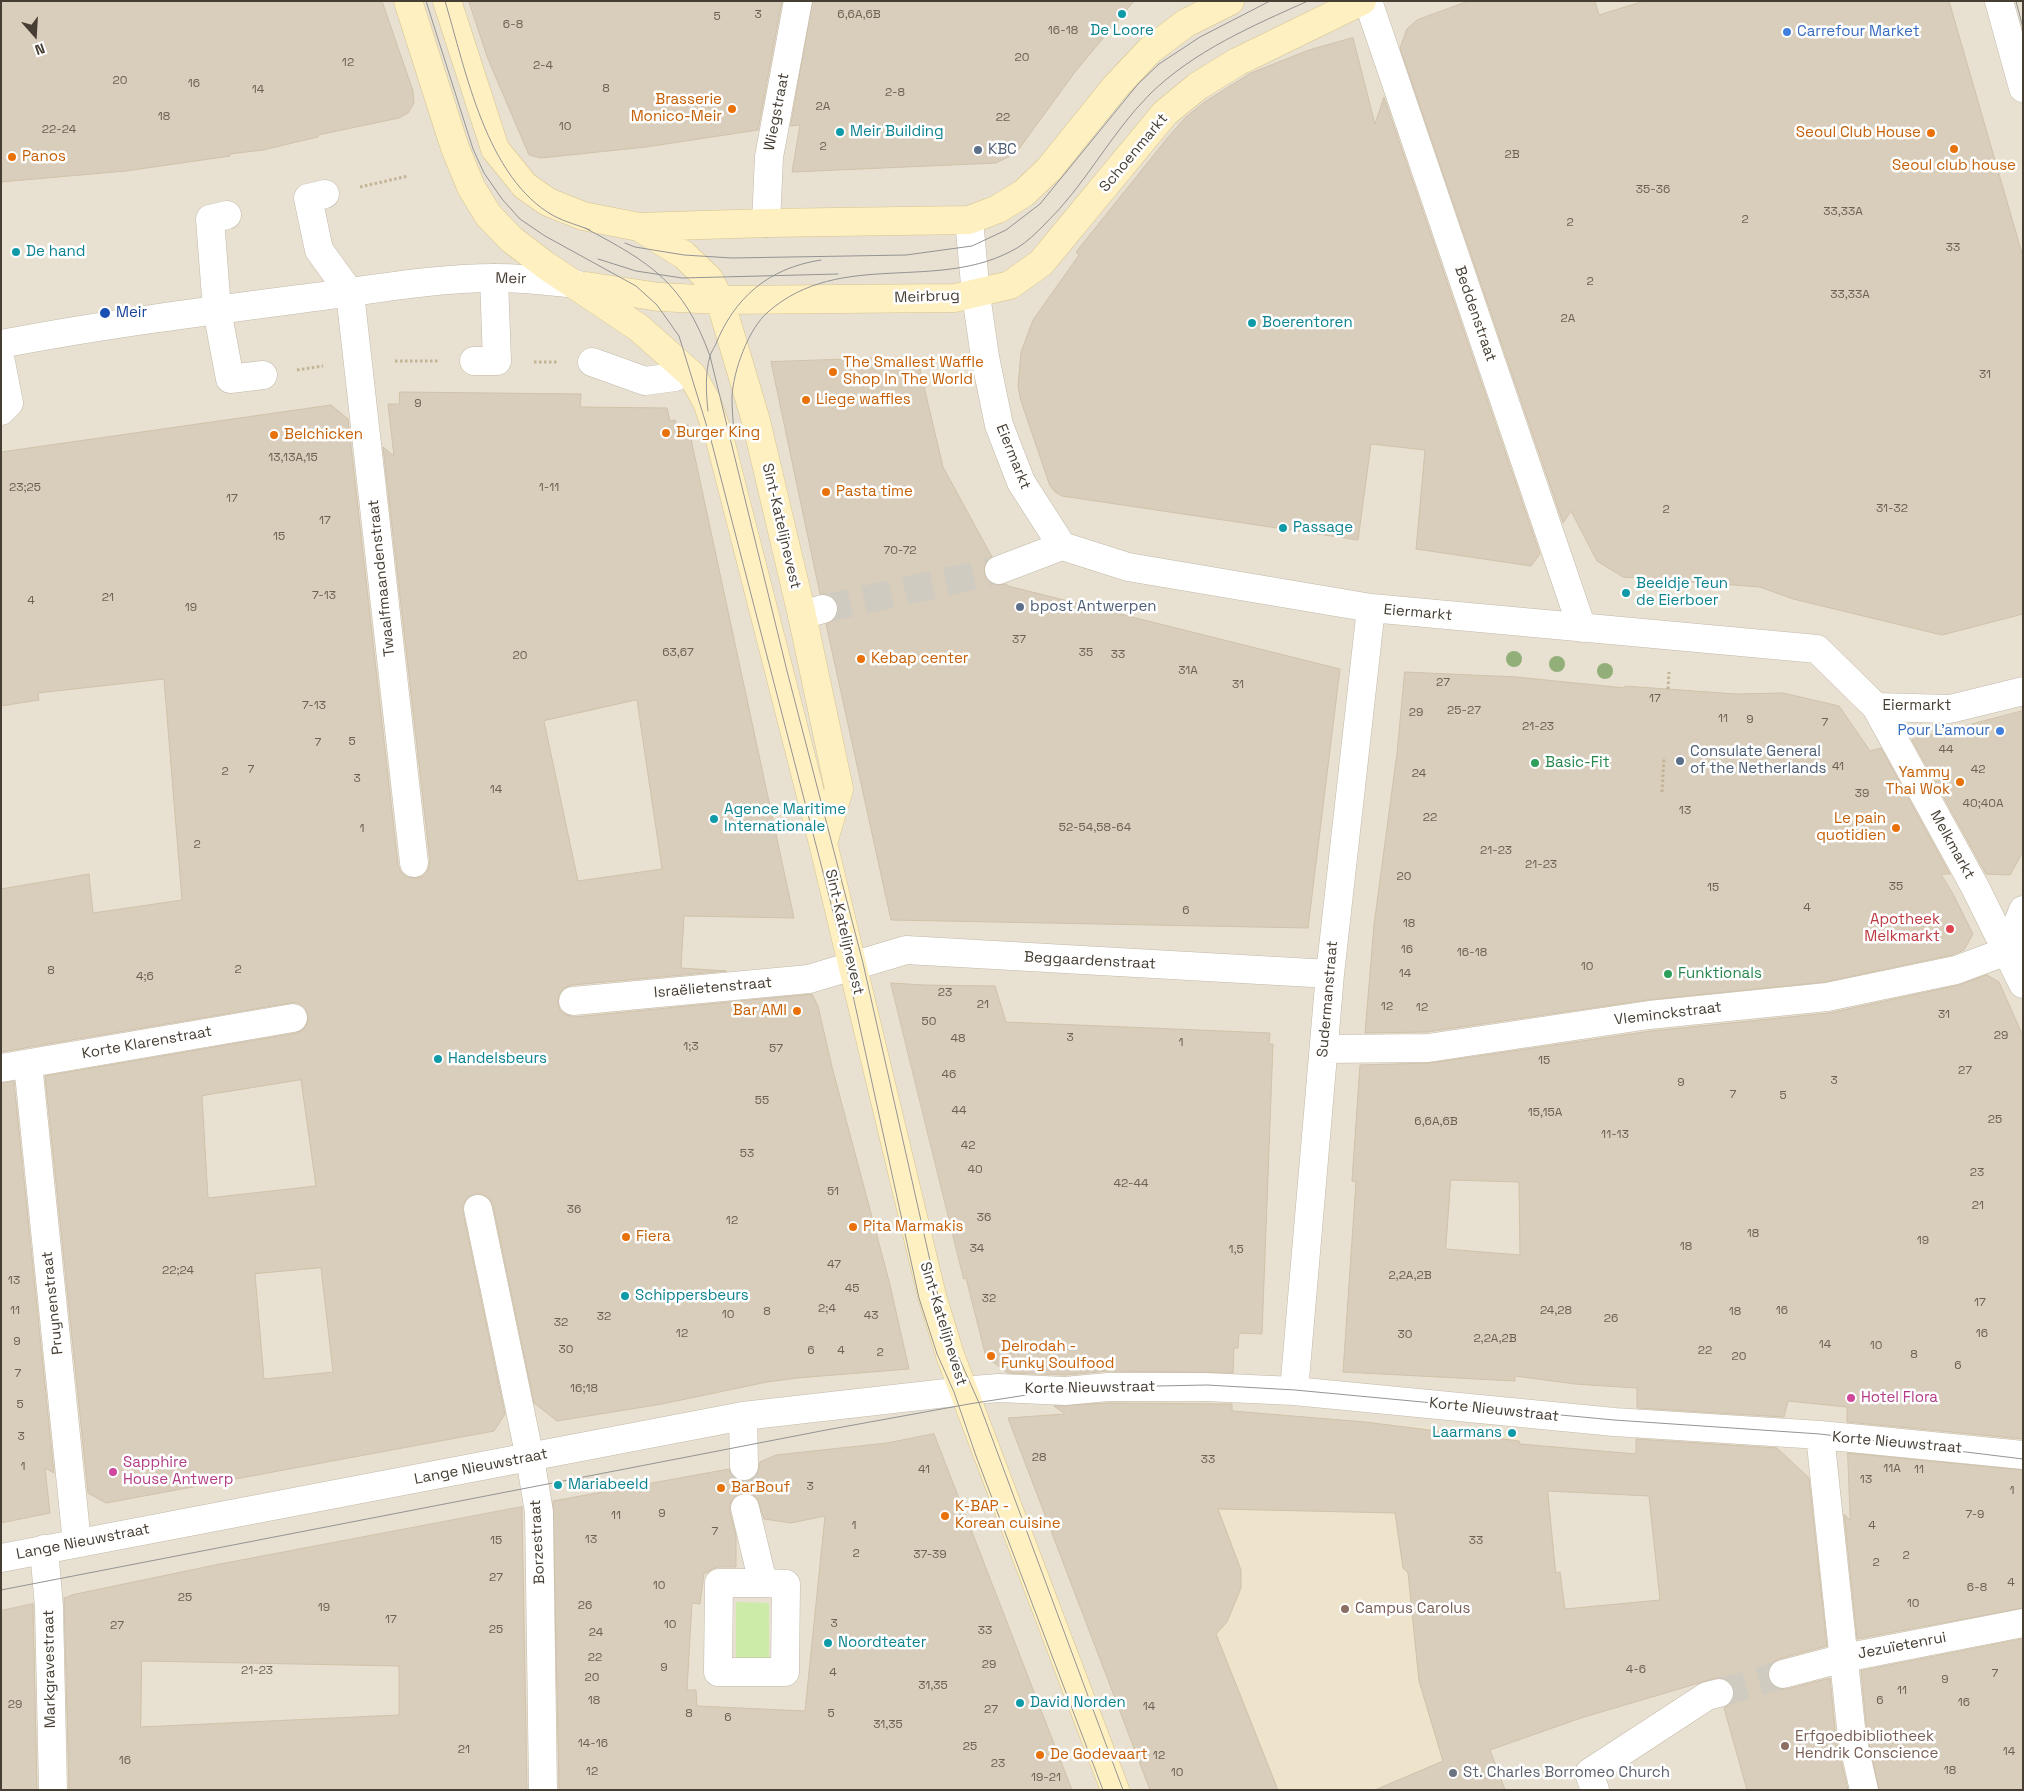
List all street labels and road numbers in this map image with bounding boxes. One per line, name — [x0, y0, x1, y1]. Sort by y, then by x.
street label: Wiegstraat — [761, 71, 793, 153]
street label: Schoenmarkt — [1096, 110, 1172, 196]
street label: Beddenstraat — [1450, 264, 1500, 364]
street label: Meir — [495, 270, 527, 288]
street label: Meirbrug — [894, 287, 960, 307]
street label: Eiermarkt — [992, 422, 1034, 492]
street label: Sint-Katelijnevest — [758, 461, 804, 591]
street label: Twaalfmaandenstraat — [365, 499, 399, 657]
street label: Eiermarkt — [1383, 601, 1453, 625]
street label: Eiermarkt — [1883, 697, 1951, 715]
street label: Melkmarkt — [1926, 808, 1978, 882]
street label: Sint-Katelijnevest — [821, 867, 867, 997]
street label: Sudermanstraat — [1314, 940, 1342, 1058]
street label: Beggaardenstraat — [1024, 949, 1156, 973]
street label: Israëlietenstraat — [653, 974, 773, 1002]
street label: Vleminckstraat — [1613, 998, 1723, 1030]
street label: Korte Klarenstraat — [81, 1023, 213, 1063]
street label: Pruynenstraat — [39, 1250, 67, 1356]
street label: Sint-Katelijnevest — [916, 1260, 970, 1388]
street label: Korte Nieuwstraat — [1025, 1378, 1155, 1398]
street label: Korte Nieuwstraat — [1428, 1394, 1560, 1426]
street label: Korte Nieuwstraat — [1831, 1428, 1963, 1458]
street label: Lange Nieuwstraat — [413, 1445, 549, 1489]
street label: Borzestraat — [527, 1499, 549, 1585]
street label: Lange Nieuwstraat — [15, 1520, 151, 1564]
street label: Markgravestraat — [40, 1610, 60, 1728]
street label: Jezuïetenrui — [1856, 1629, 1948, 1663]

